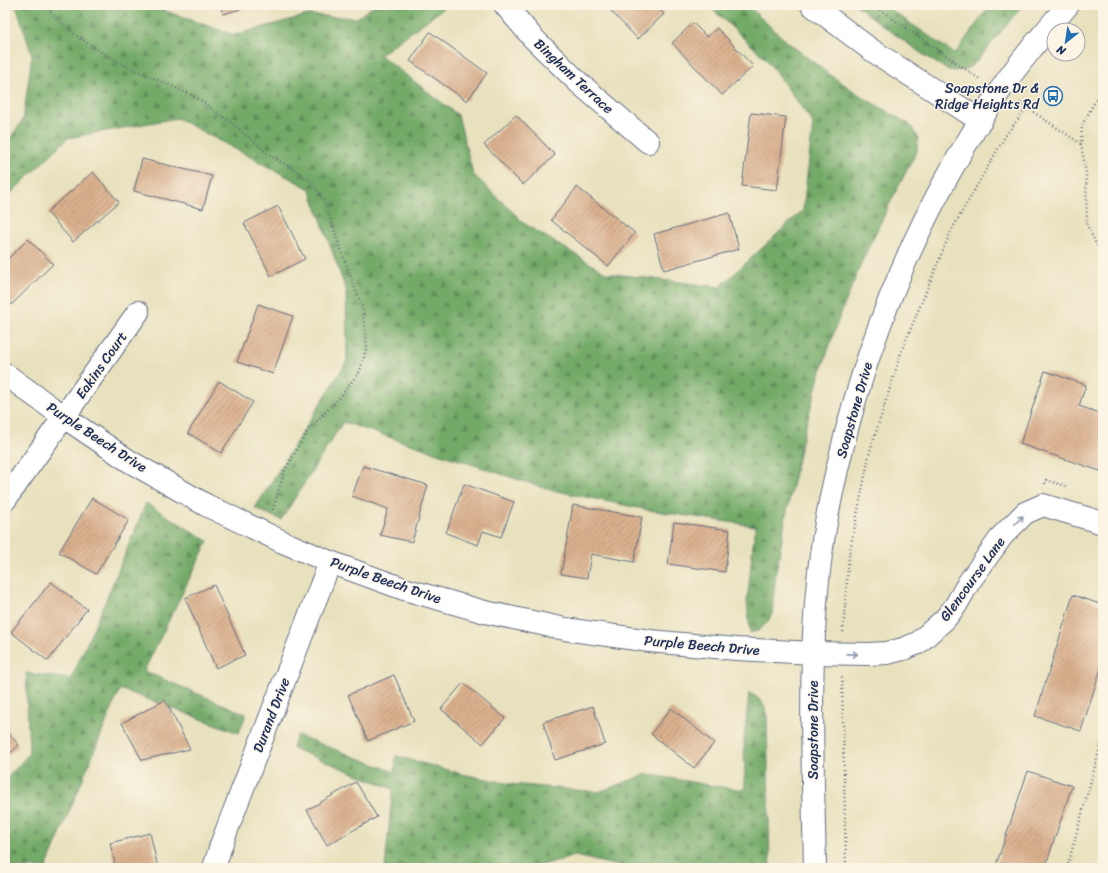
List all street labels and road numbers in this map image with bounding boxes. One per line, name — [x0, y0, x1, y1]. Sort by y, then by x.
street label: Bingham Terrace — [528, 32, 620, 120]
street label: Eakins Court — [69, 326, 134, 404]
street label: Soapstone Drive — [829, 359, 880, 461]
street label: Purple Beech Drive — [41, 395, 152, 480]
street label: Glencourse Lane — [933, 531, 1012, 627]
street label: Purple Beech Drive — [327, 550, 445, 611]
street label: Purple Beech Drive — [643, 628, 761, 663]
street label: Durand Drive — [246, 674, 297, 756]
street label: Soapstone Drive — [801, 680, 826, 779]

